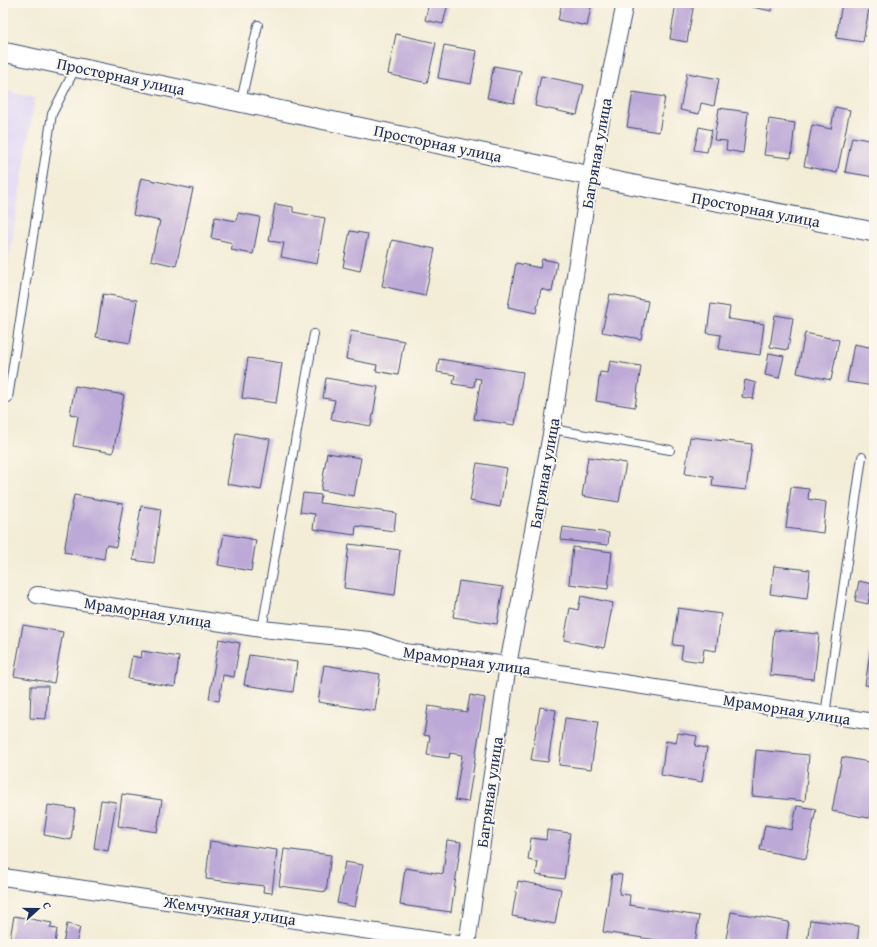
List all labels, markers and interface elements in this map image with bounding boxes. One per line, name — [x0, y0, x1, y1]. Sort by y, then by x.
street label: Просторная улица — [55, 51, 188, 101]
street label: Багряная улица — [574, 95, 618, 210]
street label: Просторная улица — [372, 118, 505, 168]
street label: Просторная улица — [690, 185, 823, 233]
street label: Багряная улица — [522, 415, 566, 530]
street label: Мраморная улица — [83, 590, 214, 634]
street label: Мраморная улица — [402, 639, 533, 681]
street label: Мраморная улица — [722, 687, 853, 731]
street label: Багряная улица — [469, 735, 509, 849]
north arrow — [18, 889, 58, 929]
street label: Жемчужная улица — [161, 889, 298, 931]
text: С — [39, 900, 56, 911]

